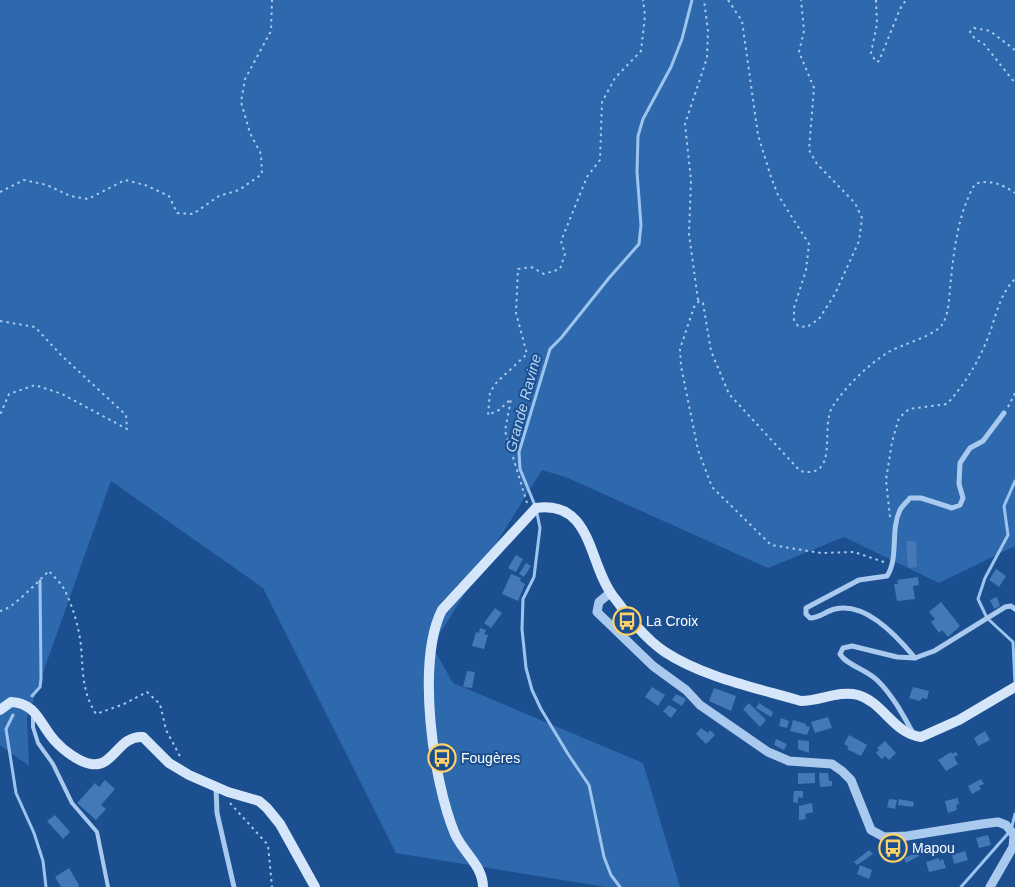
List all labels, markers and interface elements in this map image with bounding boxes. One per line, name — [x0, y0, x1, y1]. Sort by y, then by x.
water label: Grande Ravine — [502, 352, 544, 454]
bus stop icon: La Croix — [612, 606, 642, 636]
place label: La Croix — [646, 613, 698, 629]
bus stop icon: Fougères — [427, 743, 457, 773]
place label: Fougères — [461, 750, 520, 766]
bus stop icon: Mapou — [878, 833, 908, 863]
place label: Mapou — [912, 840, 955, 856]

